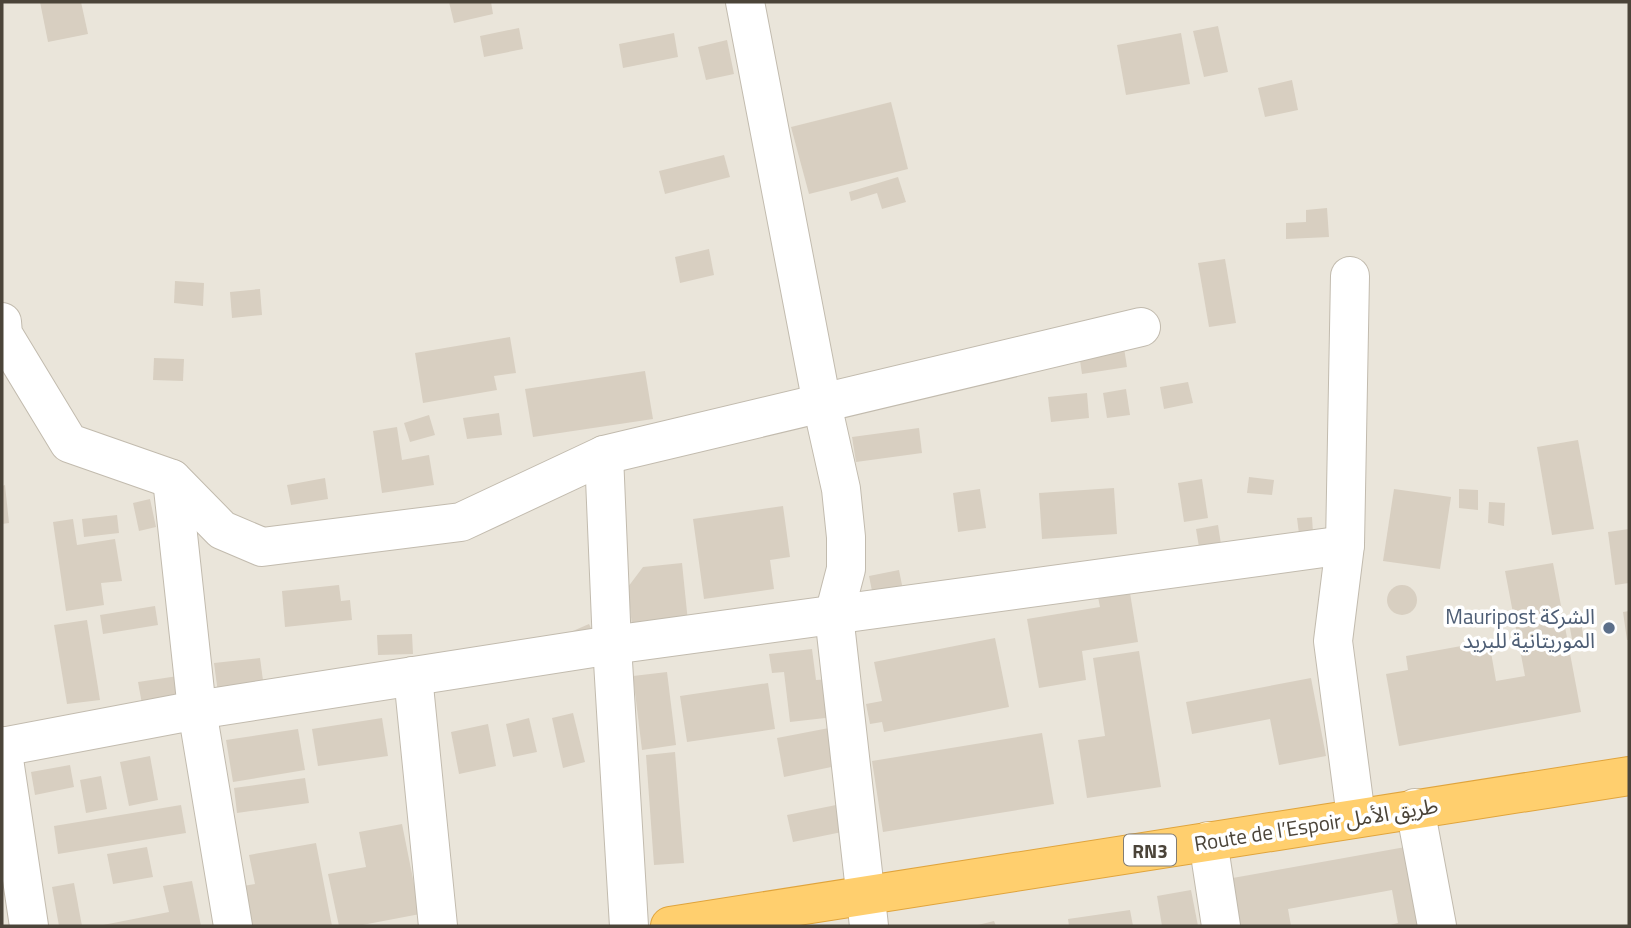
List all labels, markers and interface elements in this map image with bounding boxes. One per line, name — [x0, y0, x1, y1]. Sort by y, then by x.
place label: Mauripost الشركة الموريتانية للبريد — [1445, 600, 1595, 656]
marker: Mauripost الشركة الموريتانية للبريد — [1601, 620, 1617, 636]
street label: Route de l’Espoir طريق الأمل — [1192, 789, 1440, 859]
road number: RN3 — [1124, 834, 1176, 866]

